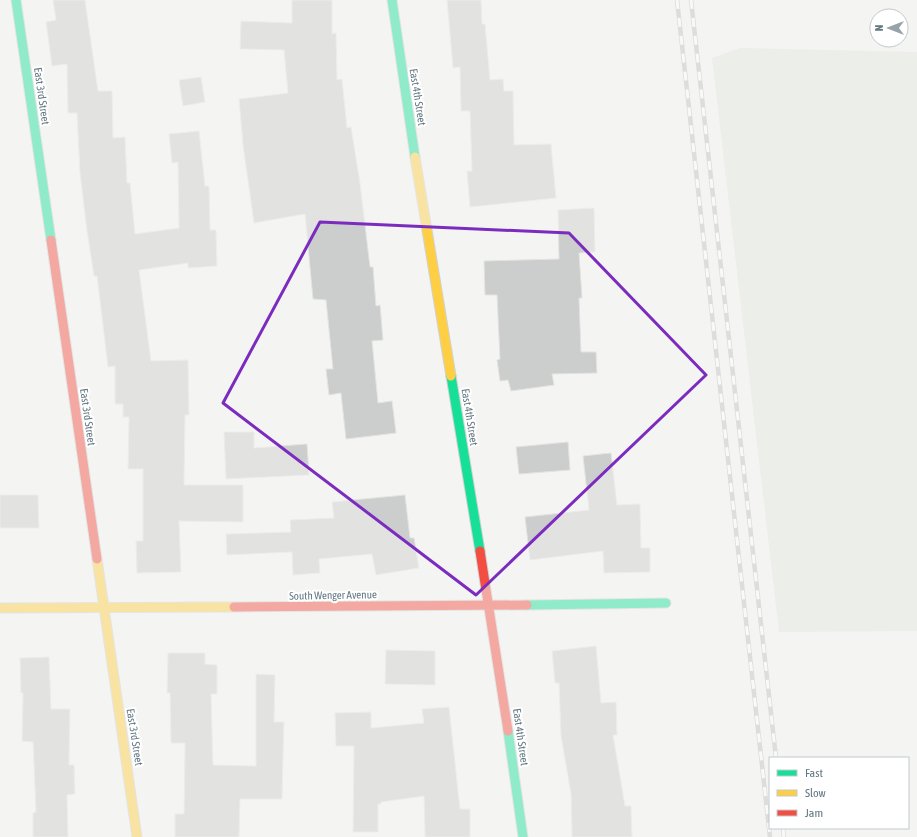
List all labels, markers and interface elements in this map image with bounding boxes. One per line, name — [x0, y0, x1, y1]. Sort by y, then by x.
north arrow — [869, 8, 909, 48]
text: N — [873, 25, 885, 31]
street label: East 3rd Street — [32, 67, 52, 125]
street label: East 4th Street — [408, 68, 428, 126]
street label: East 3rd Street — [78, 388, 98, 446]
street label: East 4th Street — [460, 388, 480, 446]
street label: South Wenger Avenue — [289, 588, 377, 602]
street label: East 3rd Street — [125, 708, 145, 766]
street label: East 4th Street — [511, 708, 531, 766]
legend — [769, 757, 909, 829]
text: Fast — [805, 766, 823, 780]
text: Slow — [805, 786, 826, 800]
text: Jam — [805, 806, 823, 820]

